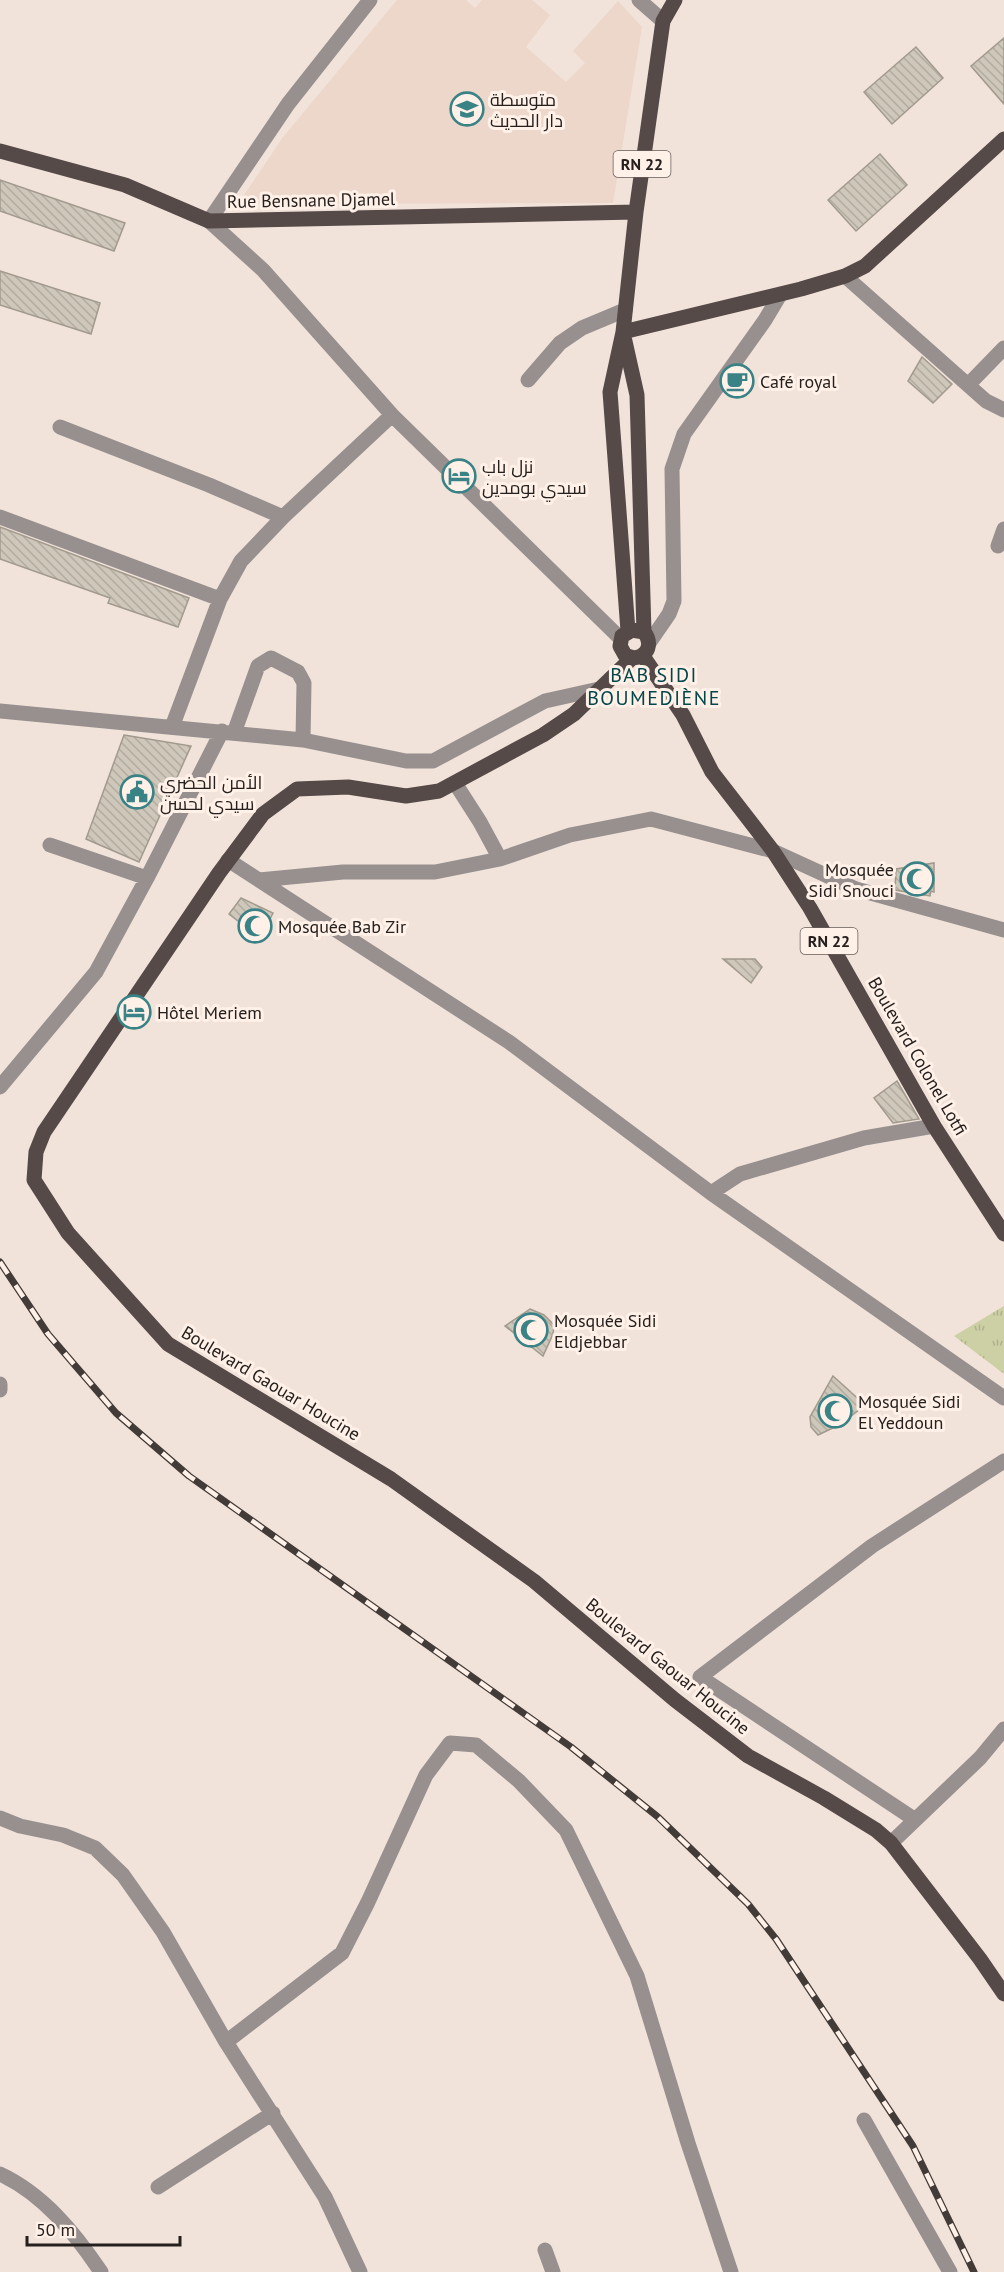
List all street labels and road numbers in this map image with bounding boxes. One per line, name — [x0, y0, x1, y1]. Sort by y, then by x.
road number: RN 22 — [614, 151, 670, 177]
street label: Rue Bensnane Djamel — [227, 187, 396, 213]
road number: RN 22 — [800, 928, 858, 954]
street label: Boulevard Colonel Lotfi — [863, 973, 973, 1139]
street label: Boulevard Gaouar Houcine — [177, 1320, 365, 1446]
street label: Boulevard Gaouar Houcine — [581, 1593, 755, 1739]

